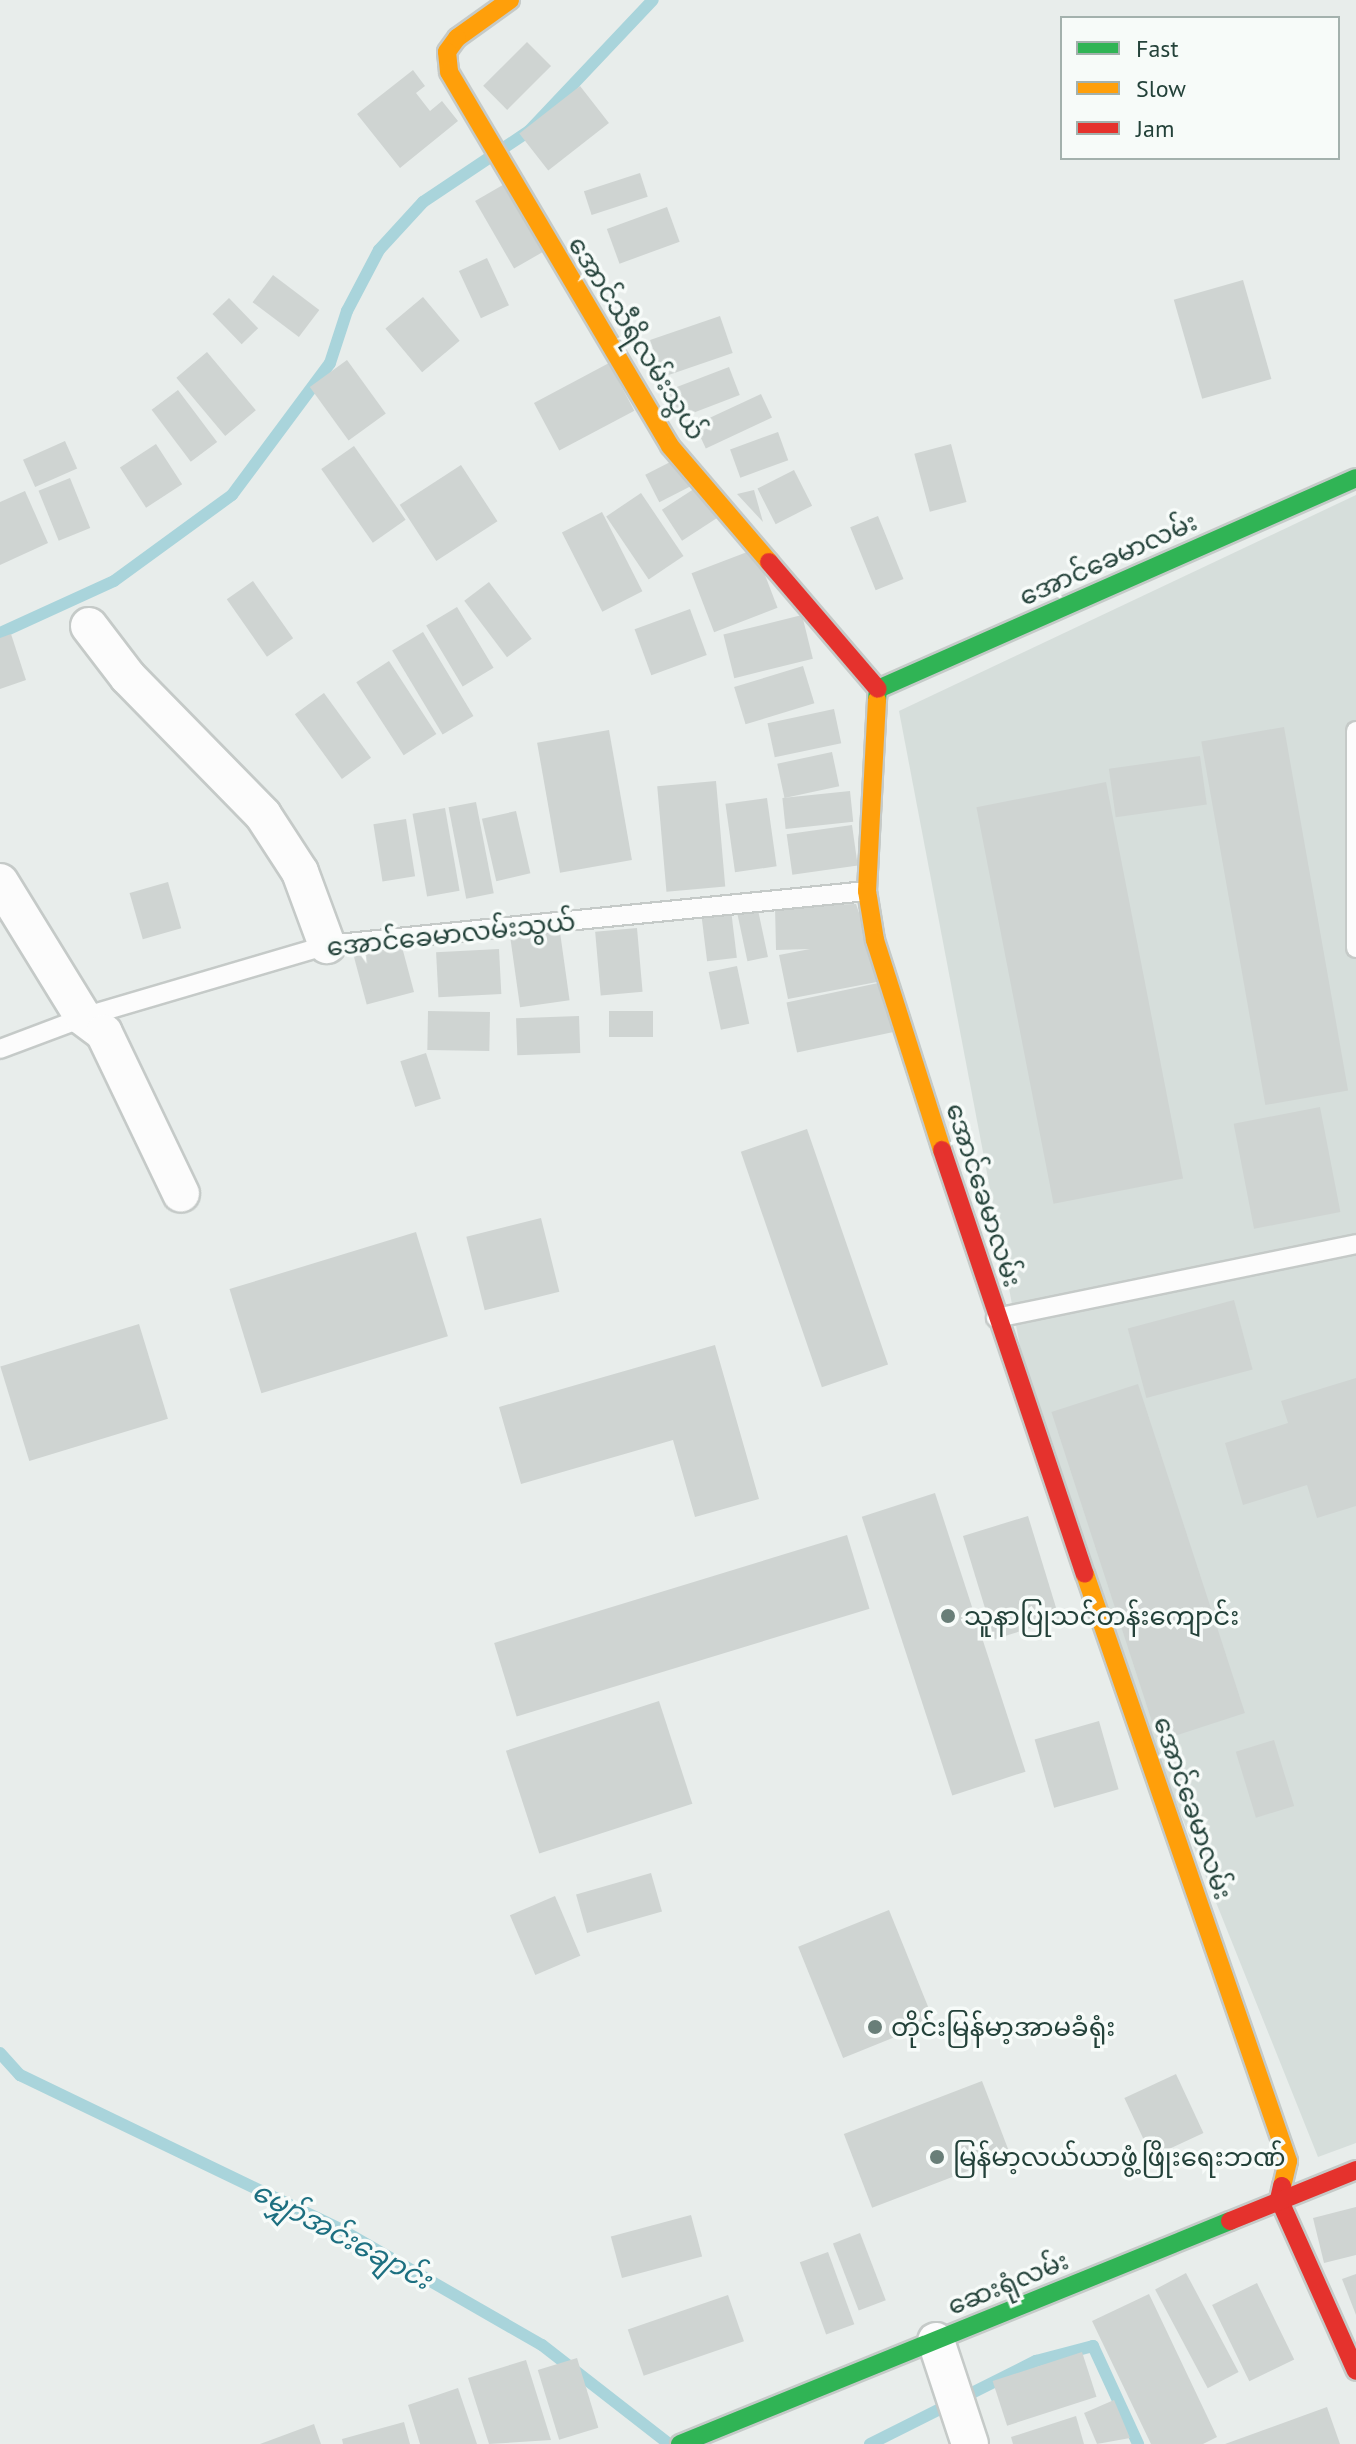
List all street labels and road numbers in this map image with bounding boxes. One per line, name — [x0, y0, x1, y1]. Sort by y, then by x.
street label: အောင်သီရိလမ်းသွယ် — [562, 230, 712, 446]
street label: အောင်ခေမာလမ်း — [1014, 506, 1202, 612]
street label: အောင်ခေမာလမ်းသွယ် — [325, 905, 577, 963]
street label: အောင်ခေမာလမ်း — [940, 1099, 1028, 1291]
street label: အောင်ခေမာလမ်း — [1147, 1712, 1239, 1904]
street label: ဆေးရုံလမ်း — [943, 2245, 1073, 2321]

